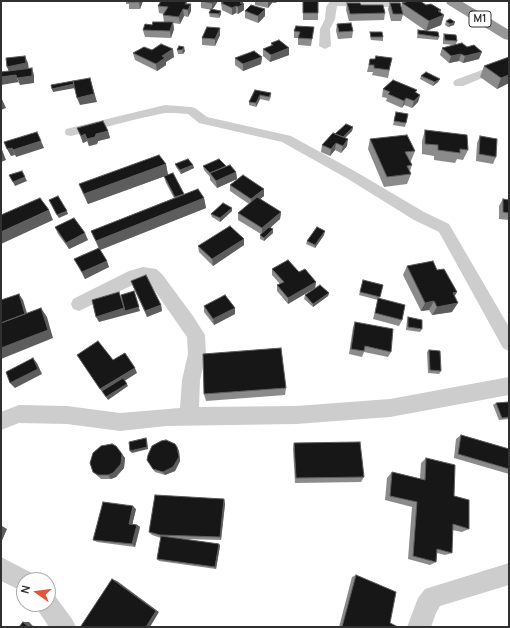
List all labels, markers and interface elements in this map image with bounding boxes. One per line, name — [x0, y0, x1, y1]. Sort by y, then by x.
road number: M1 — [469, 11, 491, 27]
north arrow — [16, 572, 56, 612]
text: N — [17, 584, 33, 595]

